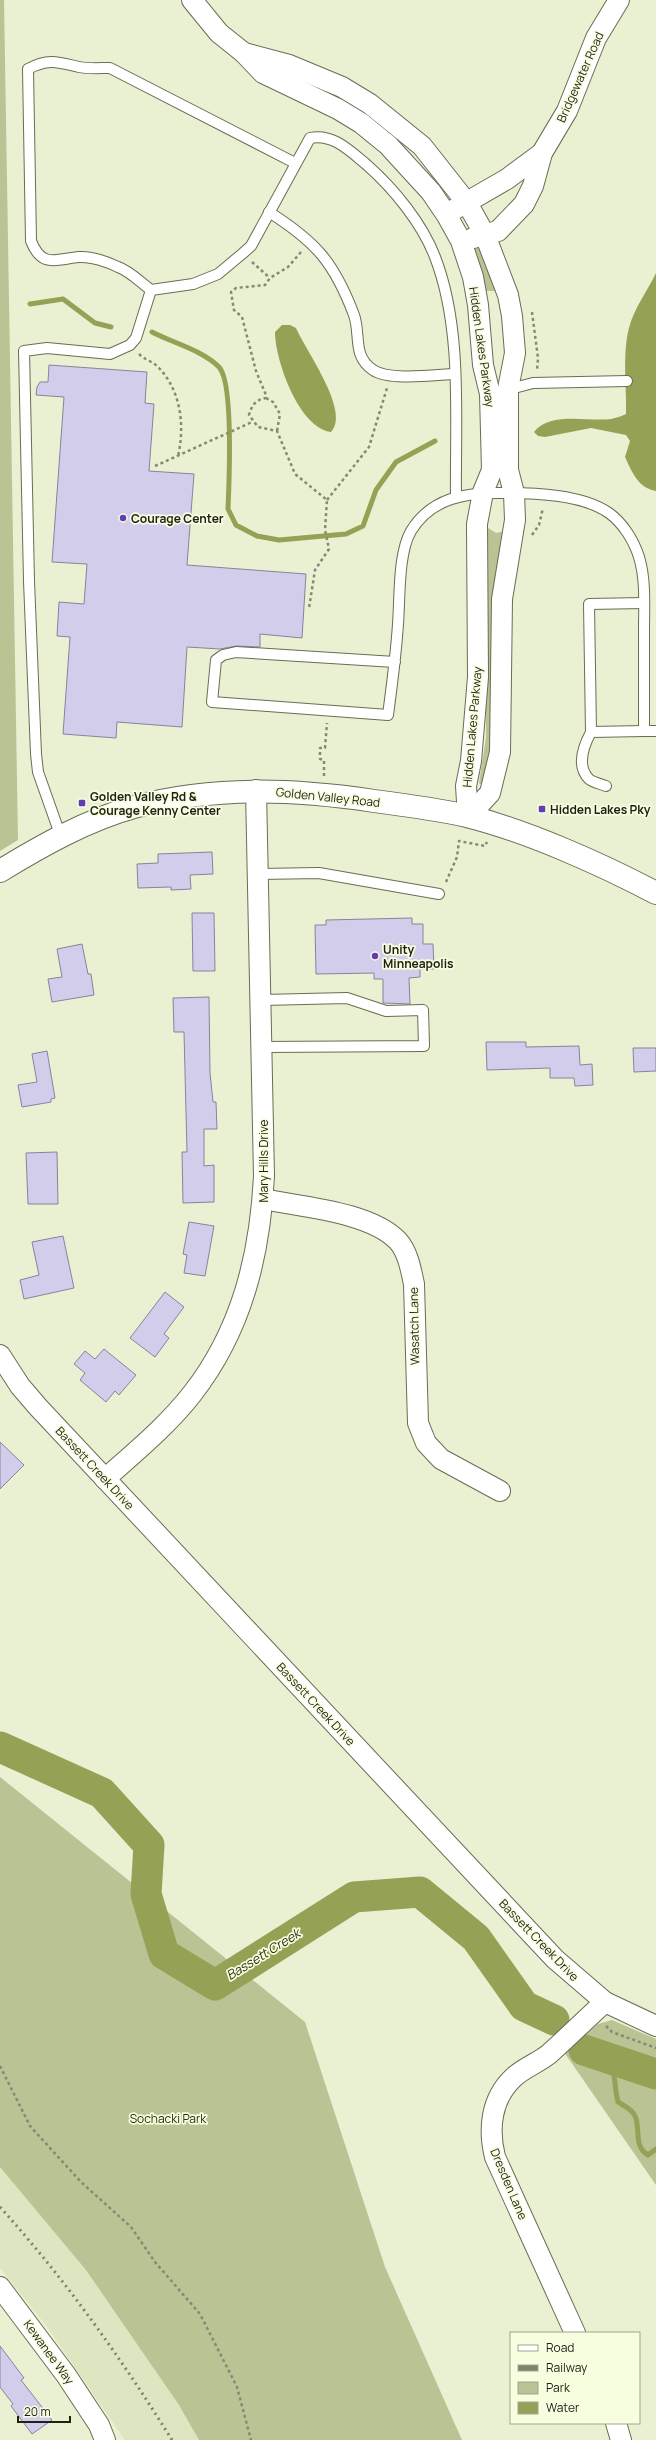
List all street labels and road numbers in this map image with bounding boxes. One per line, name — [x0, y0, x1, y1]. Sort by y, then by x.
street label: Bridgewater Road — [552, 29, 608, 125]
street label: Hidden Lakes Parkway — [465, 286, 499, 409]
street label: Hidden Lakes Parkway — [458, 665, 486, 788]
street label: Golden Valley Road — [275, 783, 381, 811]
street label: Mary Hills Drive — [255, 1119, 272, 1203]
street label: Wasatch Lane — [405, 1287, 423, 1365]
street label: Bassett Creek Drive — [52, 1423, 138, 1513]
street label: Bassett Creek Drive — [273, 1659, 359, 1749]
street label: Bassett Creek Drive — [495, 1895, 583, 1985]
street label: Dresden Lane — [486, 2146, 532, 2222]
street label: Kewanee Way — [20, 2316, 79, 2388]

